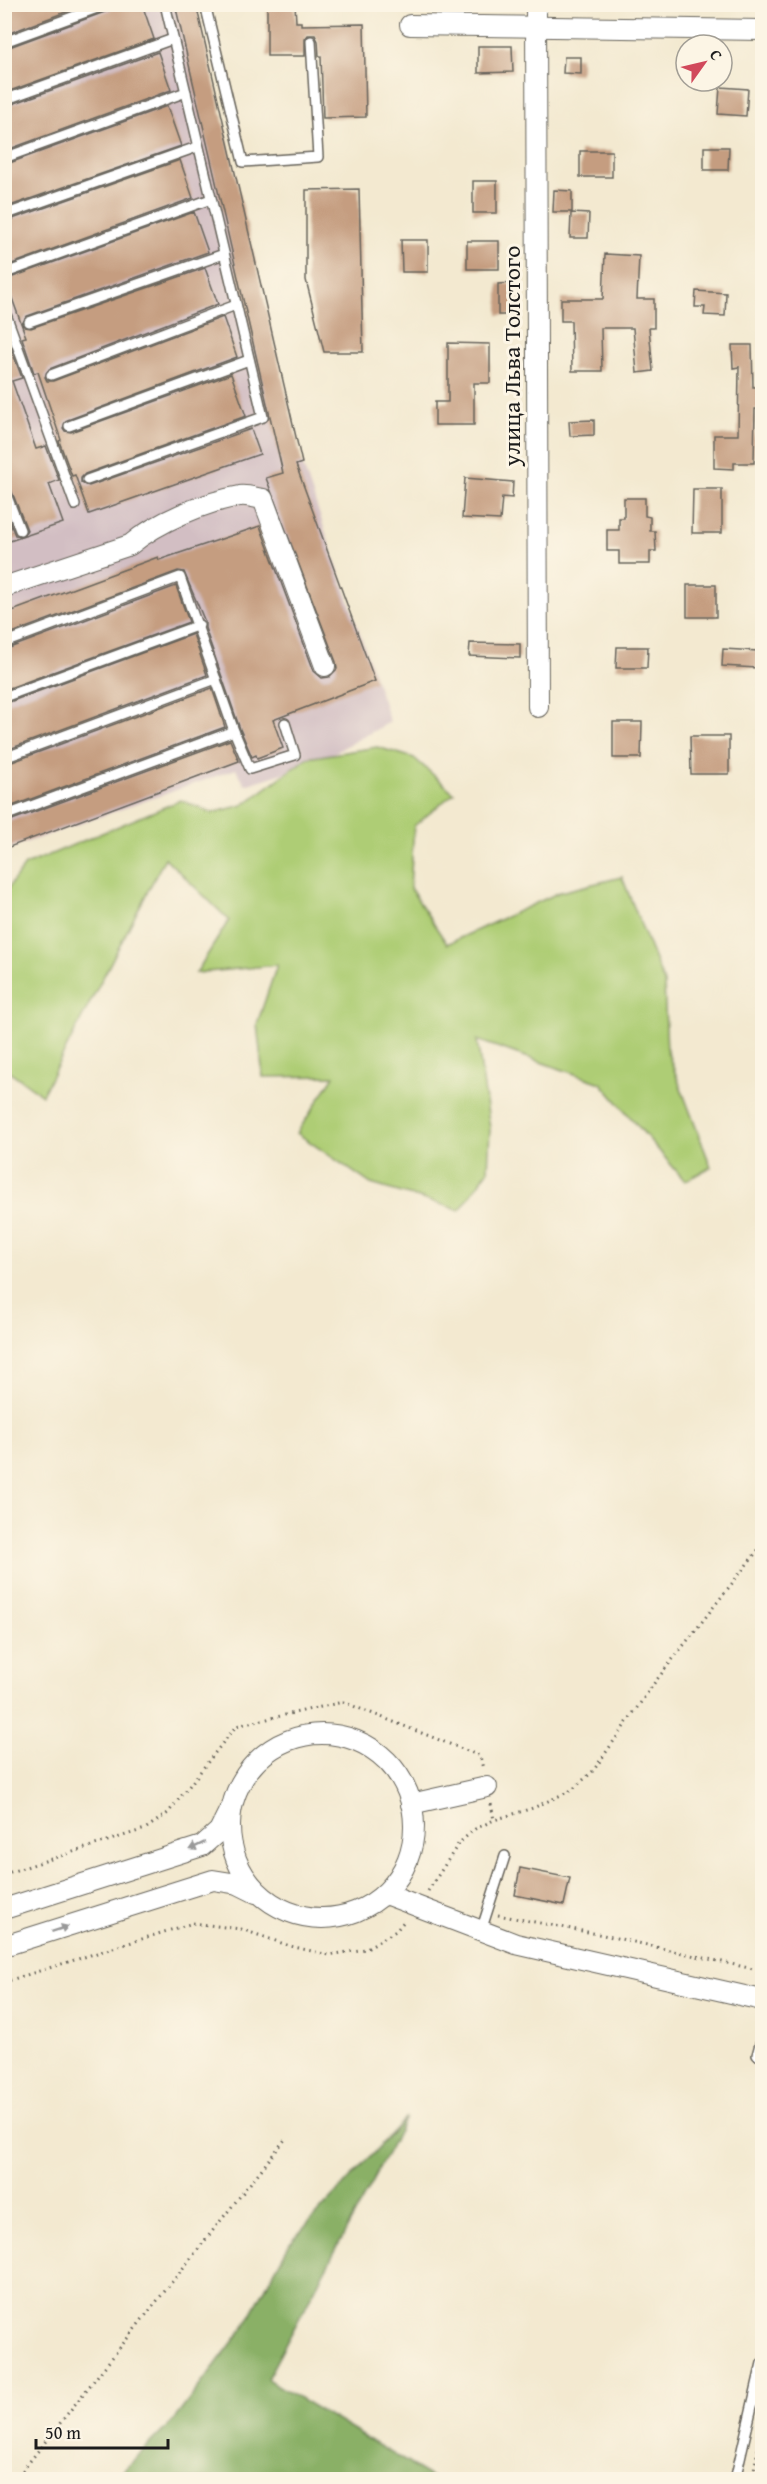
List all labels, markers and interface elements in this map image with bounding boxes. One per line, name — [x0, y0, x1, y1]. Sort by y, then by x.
north arrow — [674, 33, 734, 93]
text: С — [704, 44, 729, 65]
street label: улица Льва Толстого — [494, 246, 529, 467]
one-way arrow — [188, 1841, 206, 1851]
one-way arrow — [51, 1923, 69, 1933]
scale bar — [36, 2412, 168, 2450]
text: 50 m — [45, 2419, 81, 2446]

